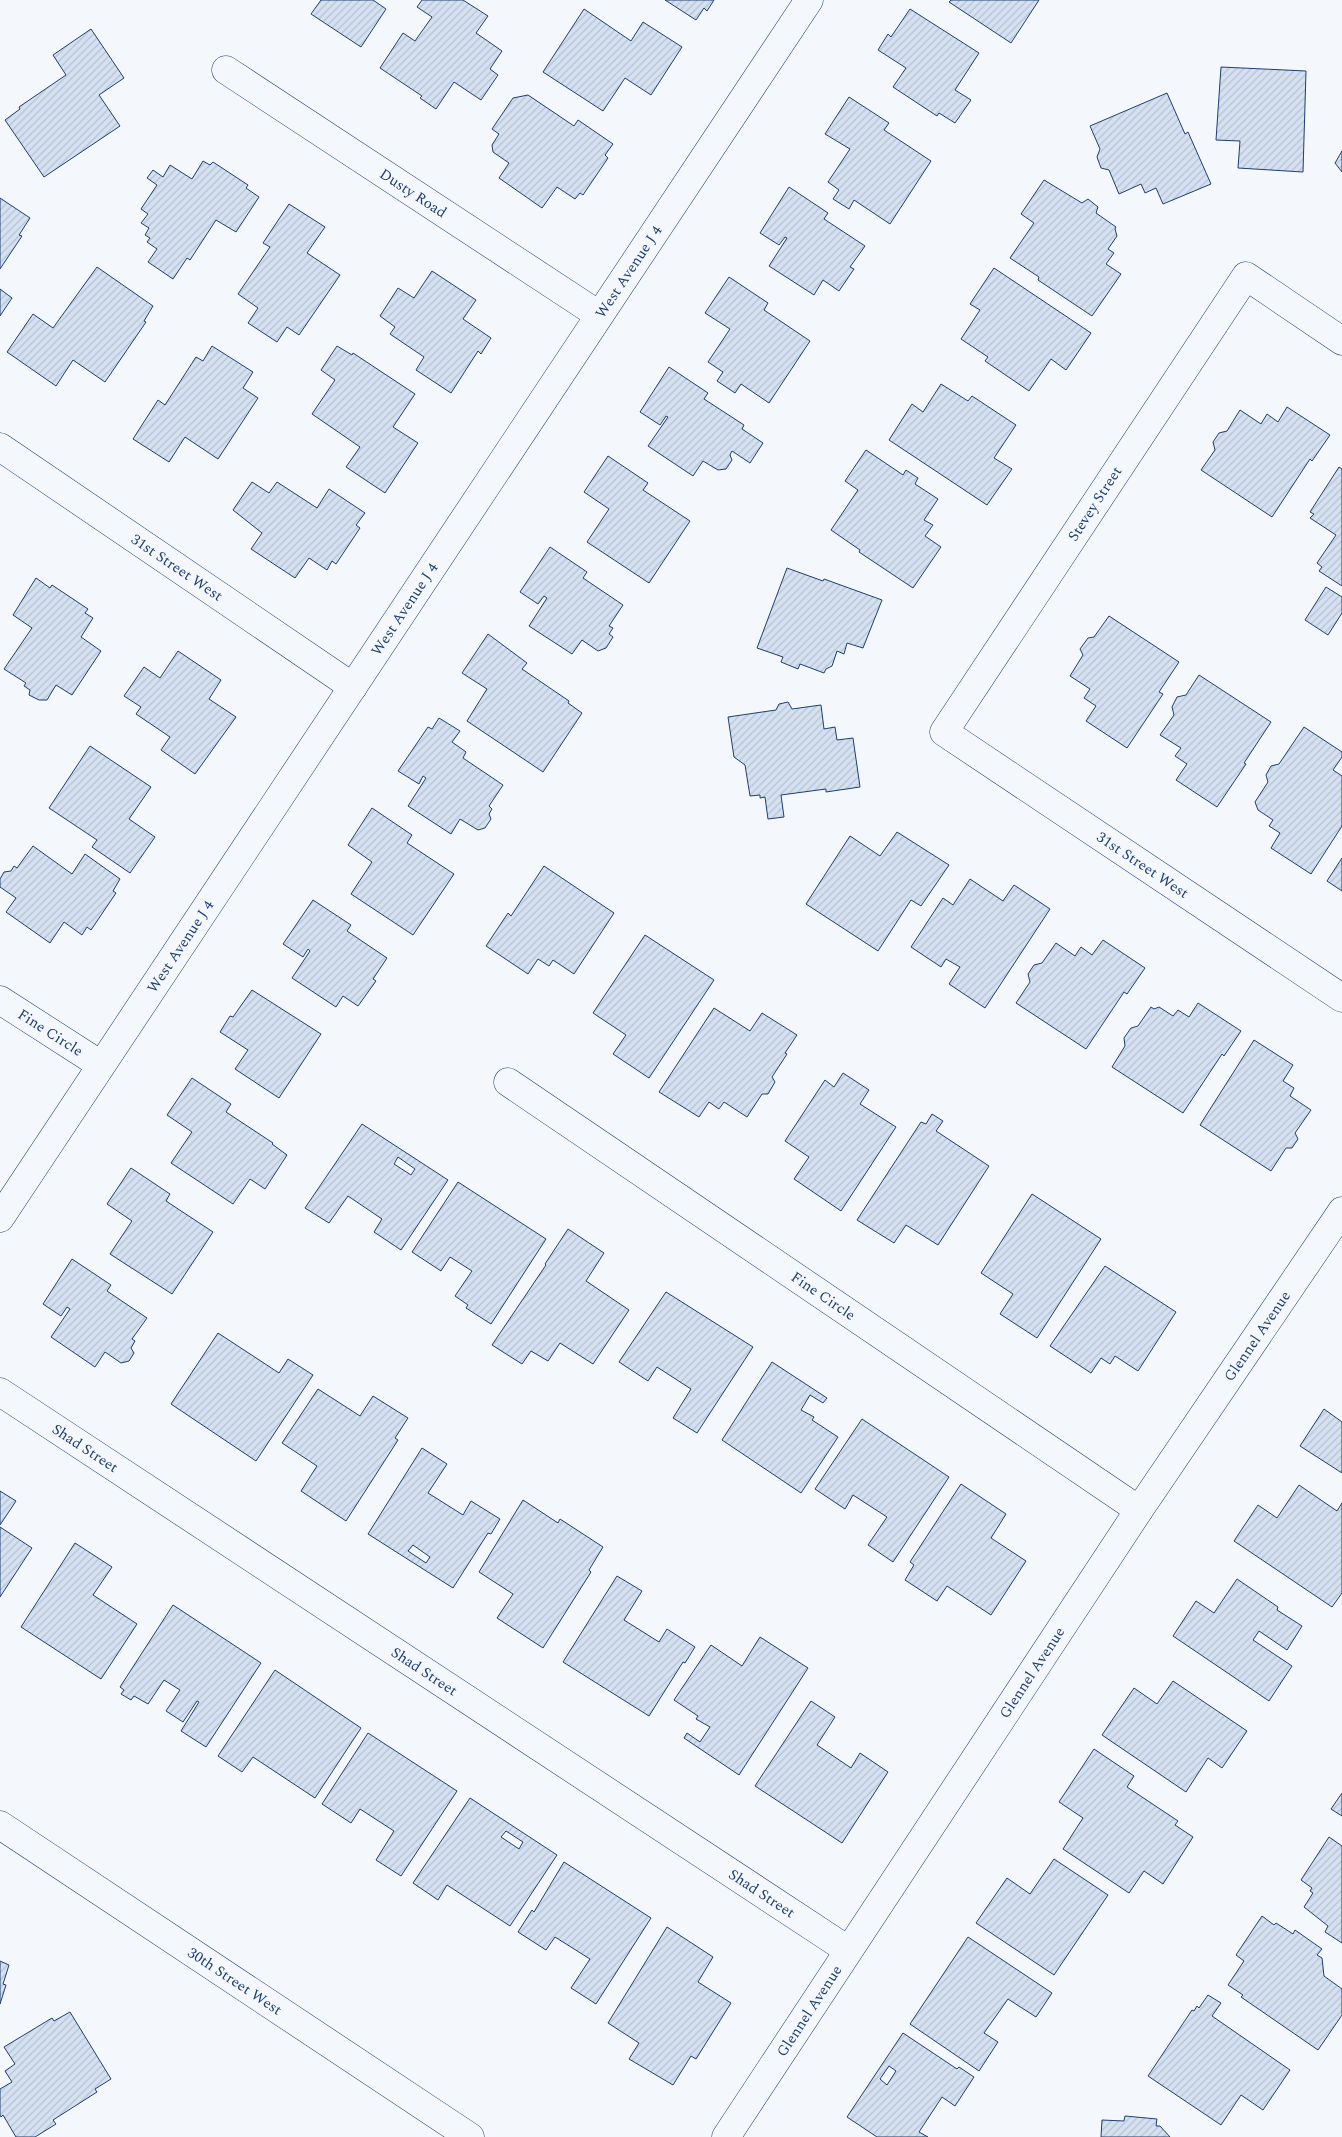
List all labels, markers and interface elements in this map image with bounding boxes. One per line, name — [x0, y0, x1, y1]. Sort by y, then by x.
street label: Dusty Road — [375, 162, 452, 224]
street label: West Avenue J 4 — [589, 220, 668, 323]
street label: Stevey Street — [1062, 462, 1128, 546]
street label: 31st Street West — [126, 528, 228, 607]
street label: West Avenue J 4 — [365, 558, 444, 660]
street label: 31st Street West — [1092, 826, 1194, 904]
street label: West Avenue J 4 — [141, 895, 220, 998]
street label: Fine Circle — [13, 1003, 88, 1062]
street label: Fine Circle — [786, 1266, 860, 1326]
street label: Glennel Avenue — [1218, 1286, 1296, 1386]
street label: Shad Street — [47, 1418, 123, 1478]
street label: Glennel Avenue — [993, 1622, 1071, 1723]
street label: Shad Street — [386, 1641, 462, 1702]
street label: Shad Street — [724, 1863, 800, 1924]
street label: 30th Street West — [183, 1941, 287, 2021]
street label: Glennel Avenue — [770, 1960, 848, 2061]

